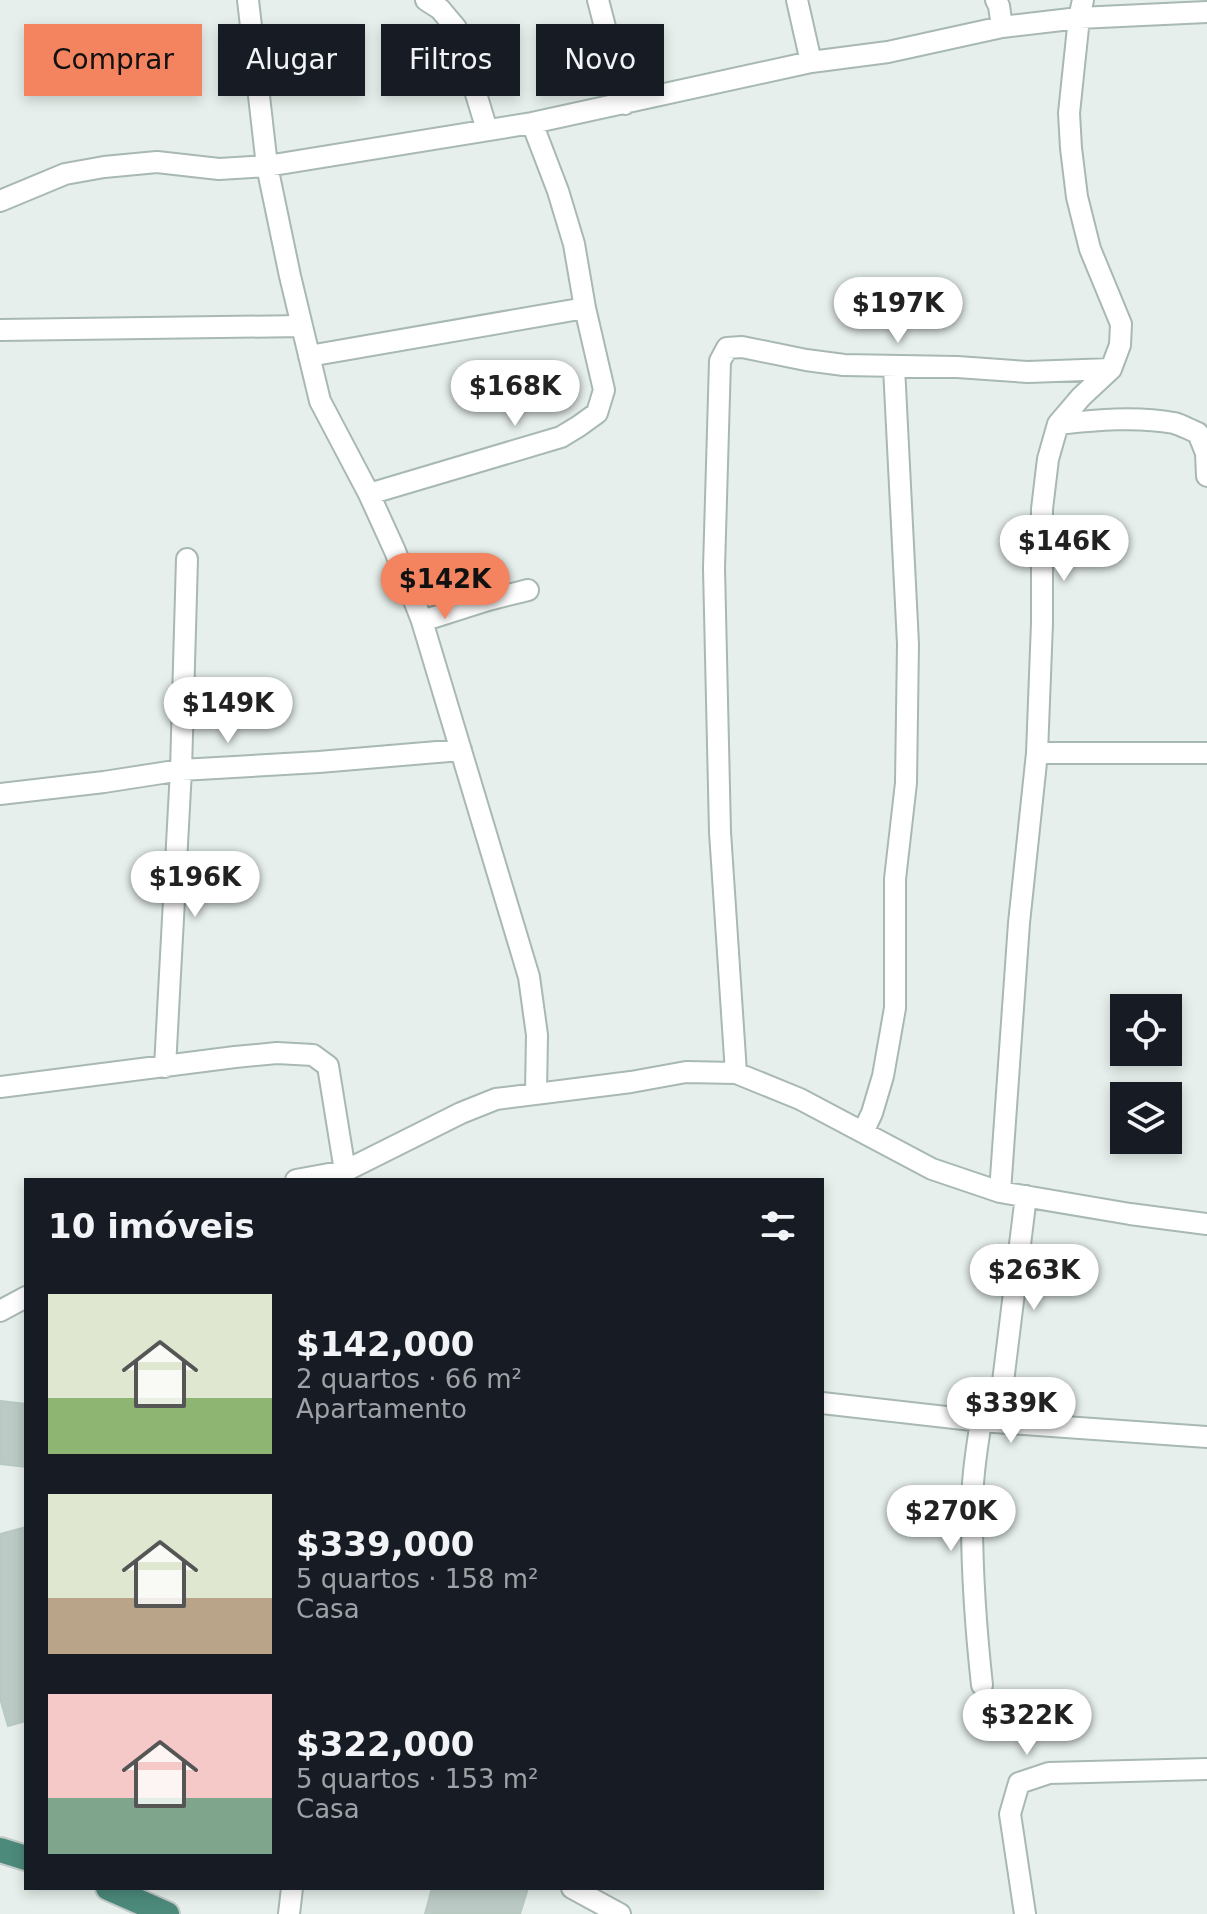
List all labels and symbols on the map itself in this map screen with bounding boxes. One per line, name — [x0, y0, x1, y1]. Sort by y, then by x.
pin: $197K — [842, 277, 954, 345]
pin: $168K — [459, 360, 571, 428]
pin: $146K — [1008, 515, 1120, 583]
pin: $142K — [389, 553, 501, 621]
pin: $149K — [172, 677, 284, 745]
pin: $196K — [139, 851, 251, 919]
pin: $263K — [978, 1244, 1090, 1312]
pin: $339K — [955, 1377, 1067, 1445]
pin: $270K — [895, 1485, 1007, 1553]
pin: $322K — [971, 1689, 1083, 1757]

